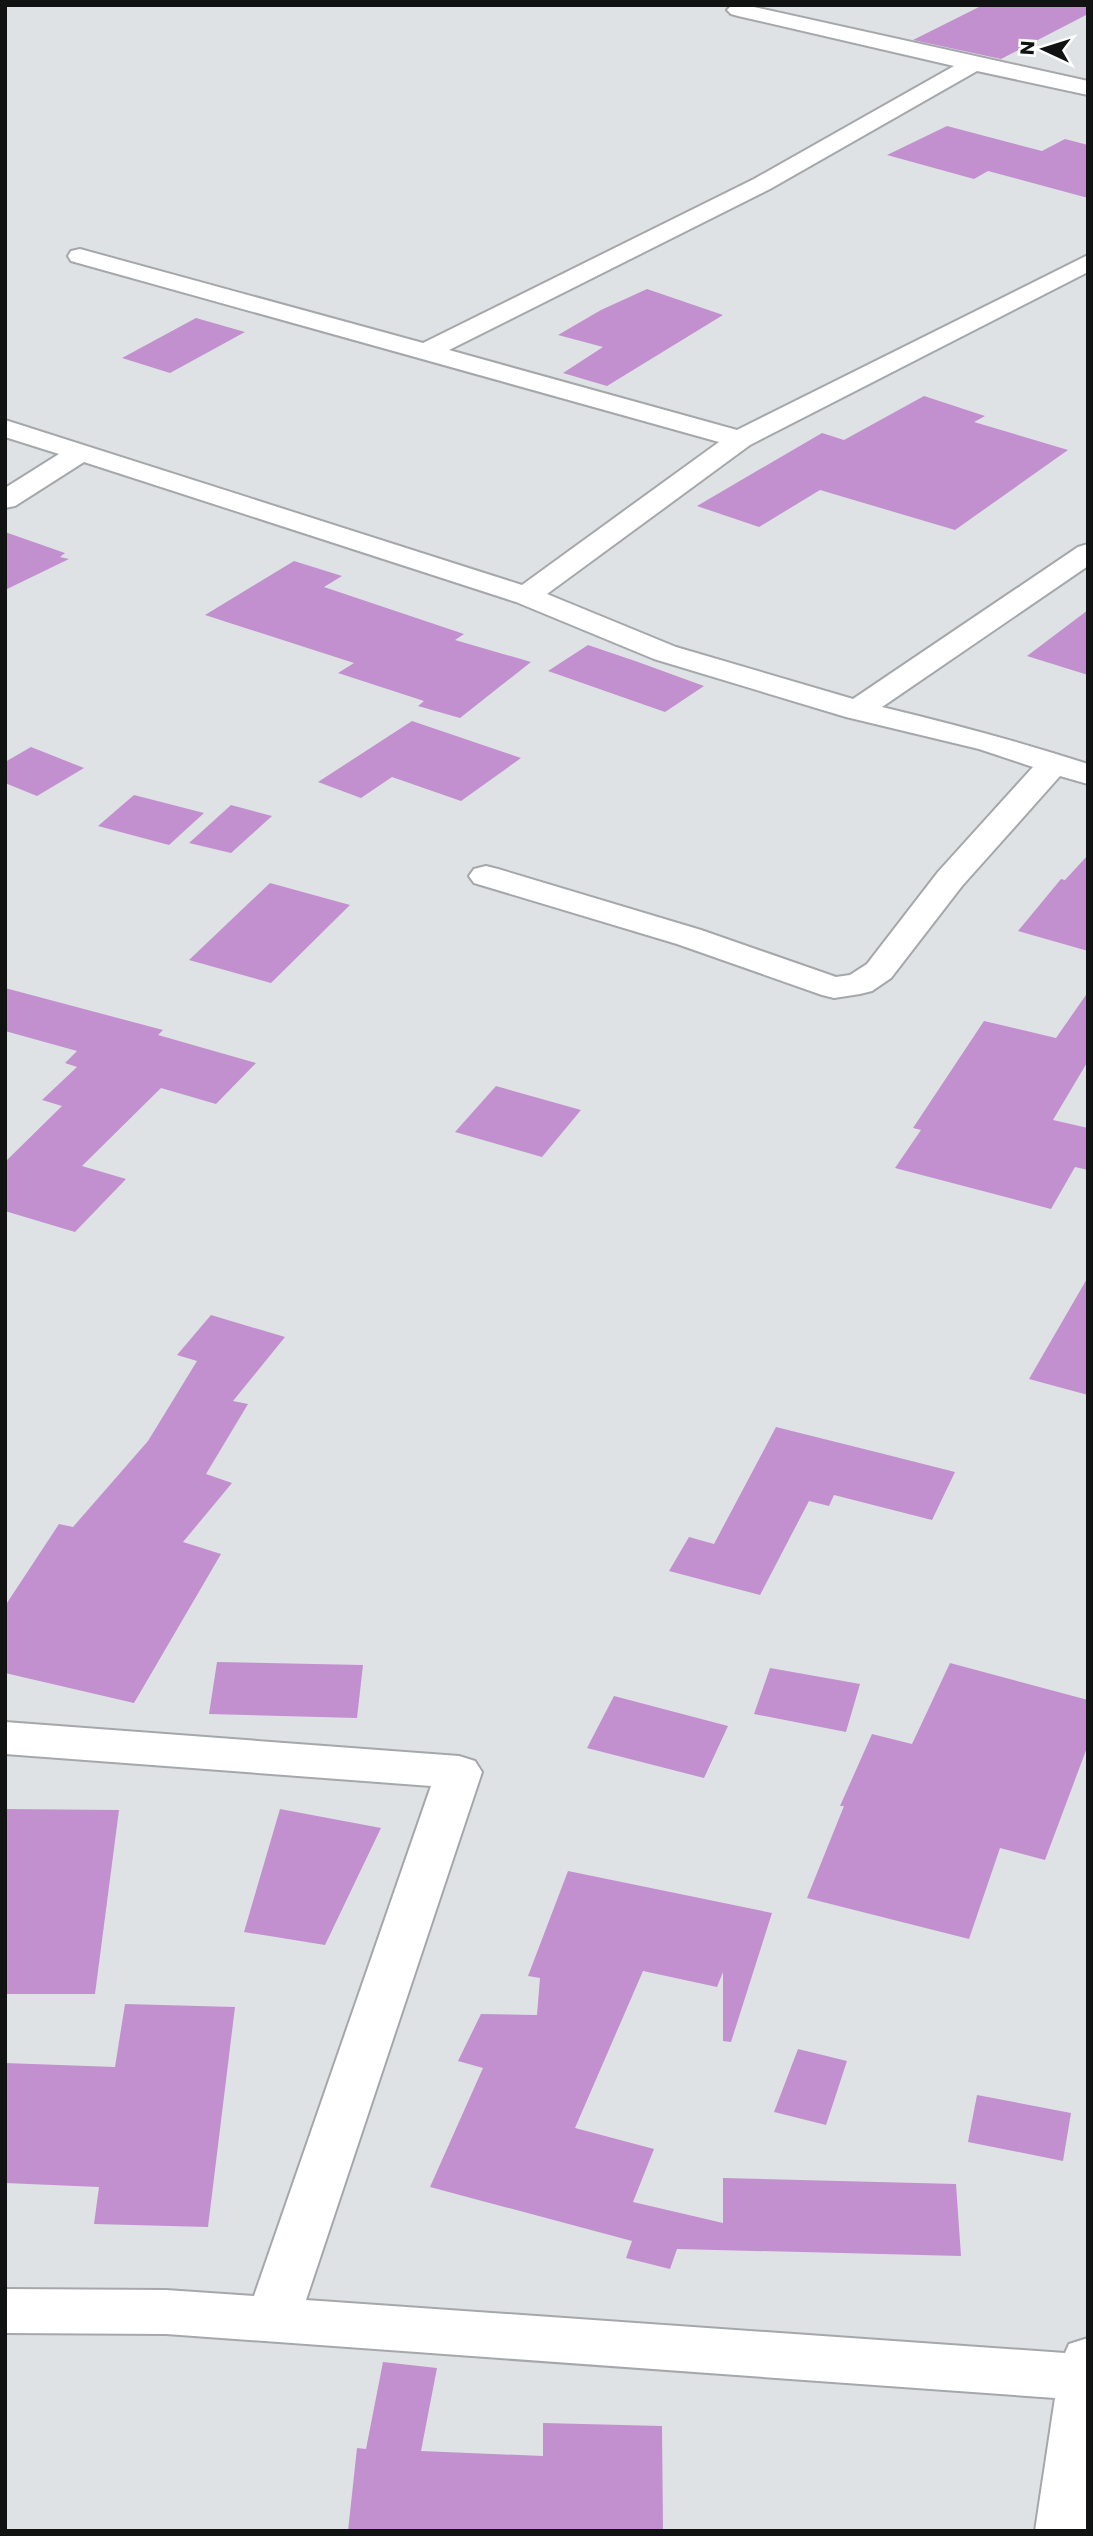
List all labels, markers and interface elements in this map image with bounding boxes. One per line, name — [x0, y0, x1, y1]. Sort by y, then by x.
north arrow — [1009, 14, 1079, 84]
text: N — [1014, 40, 1042, 56]

